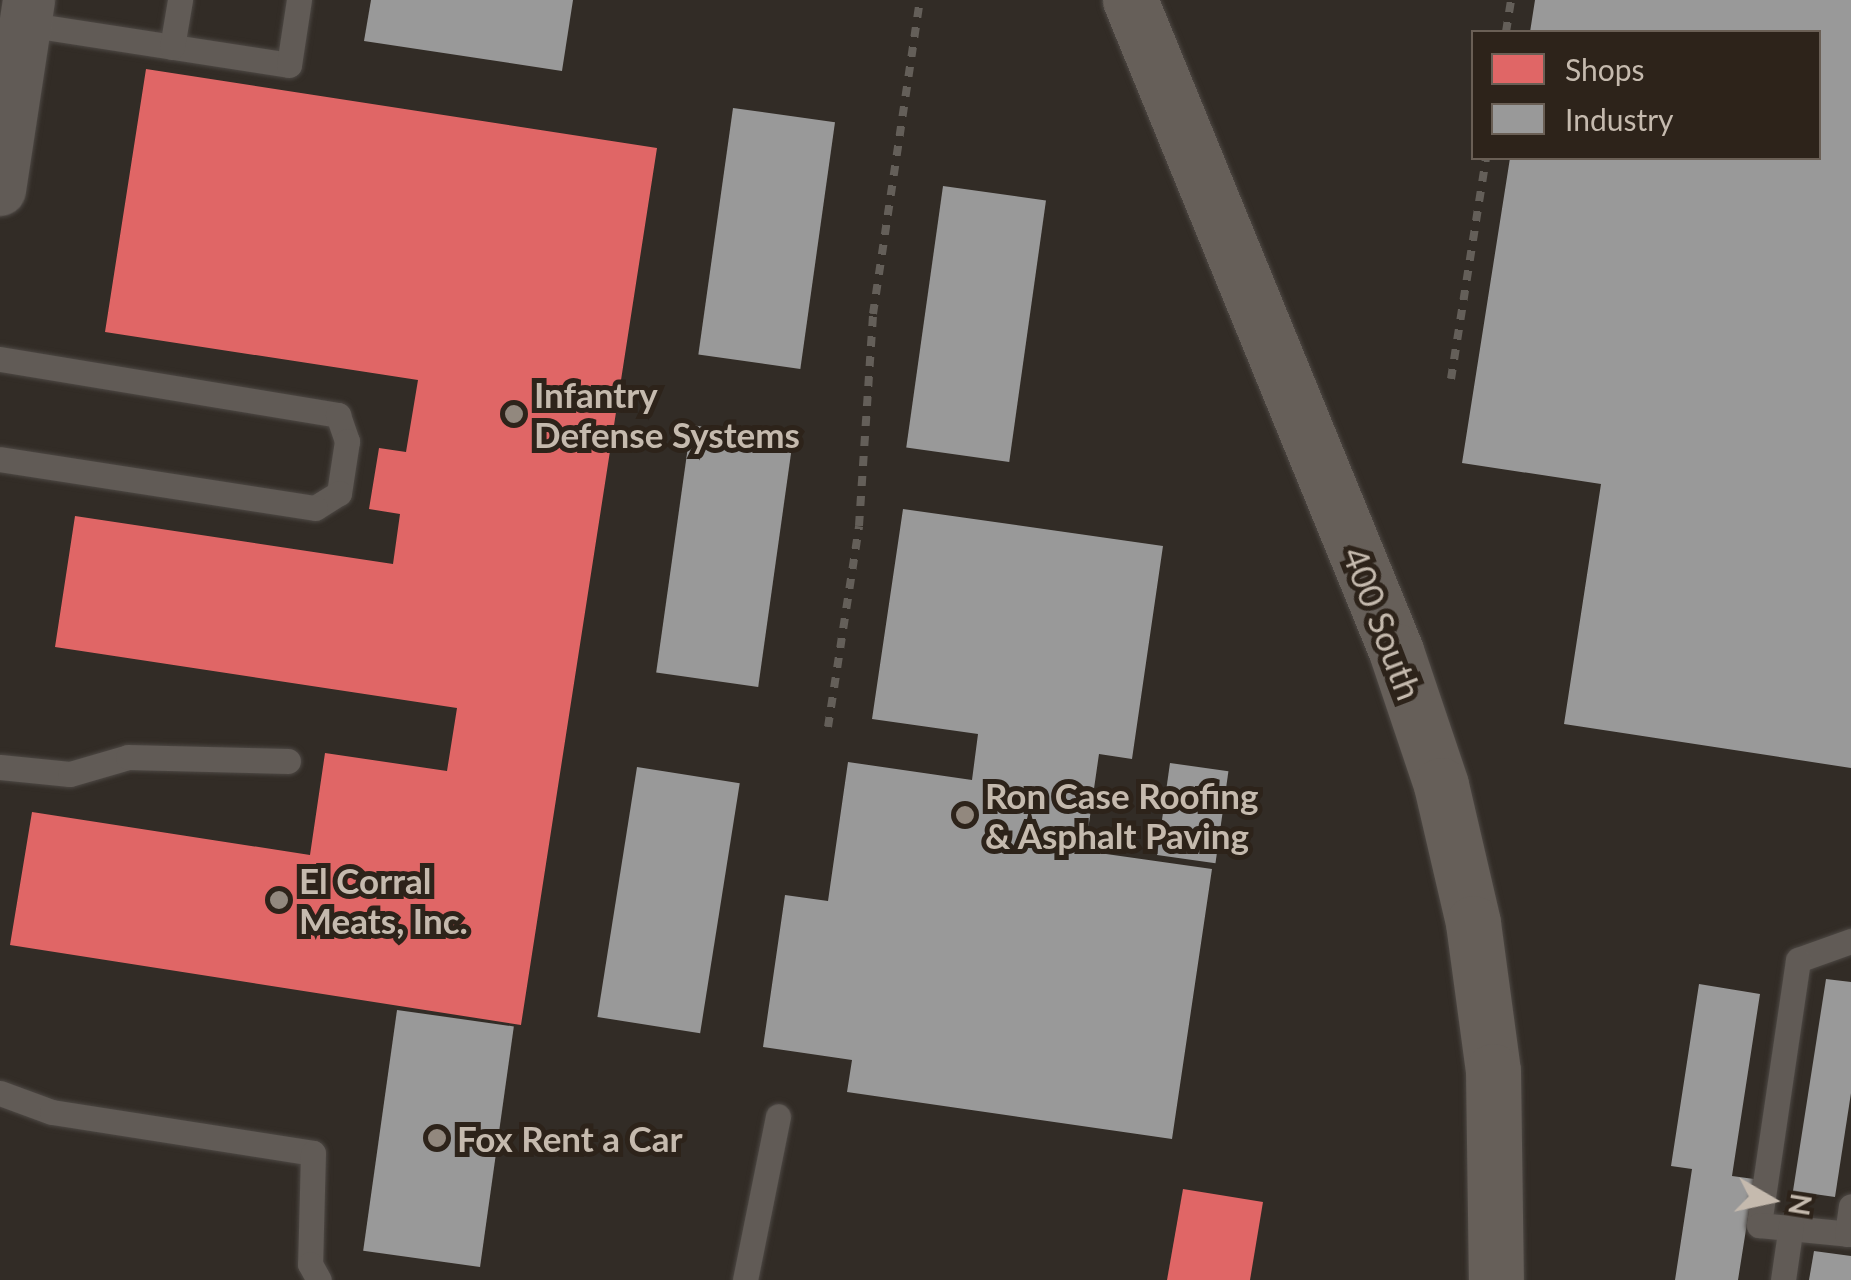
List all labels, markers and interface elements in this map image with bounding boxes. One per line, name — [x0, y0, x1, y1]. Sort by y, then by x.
legend — [1471, 30, 1821, 160]
text: Shops — [1565, 51, 1645, 87]
text: Industry — [1565, 101, 1674, 137]
place label: Infantry Defense Systems — [534, 373, 800, 455]
marker: Infantry Defense Systems — [503, 403, 525, 425]
street label: 400 South — [1335, 541, 1431, 705]
place label: Ron Case Roofing & Asphalt Paving — [985, 774, 1259, 856]
marker: Ron Case Roofing & Asphalt Paving — [954, 804, 976, 826]
place label: El Corral Meats, Inc. — [299, 859, 468, 941]
marker: El Corral Meats, Inc. — [268, 889, 290, 911]
place label: Fox Rent a Car — [457, 1117, 683, 1159]
marker: Fox Rent a Car — [426, 1127, 448, 1149]
north arrow — [1721, 1150, 1821, 1250]
text: N — [1782, 1191, 1819, 1218]

